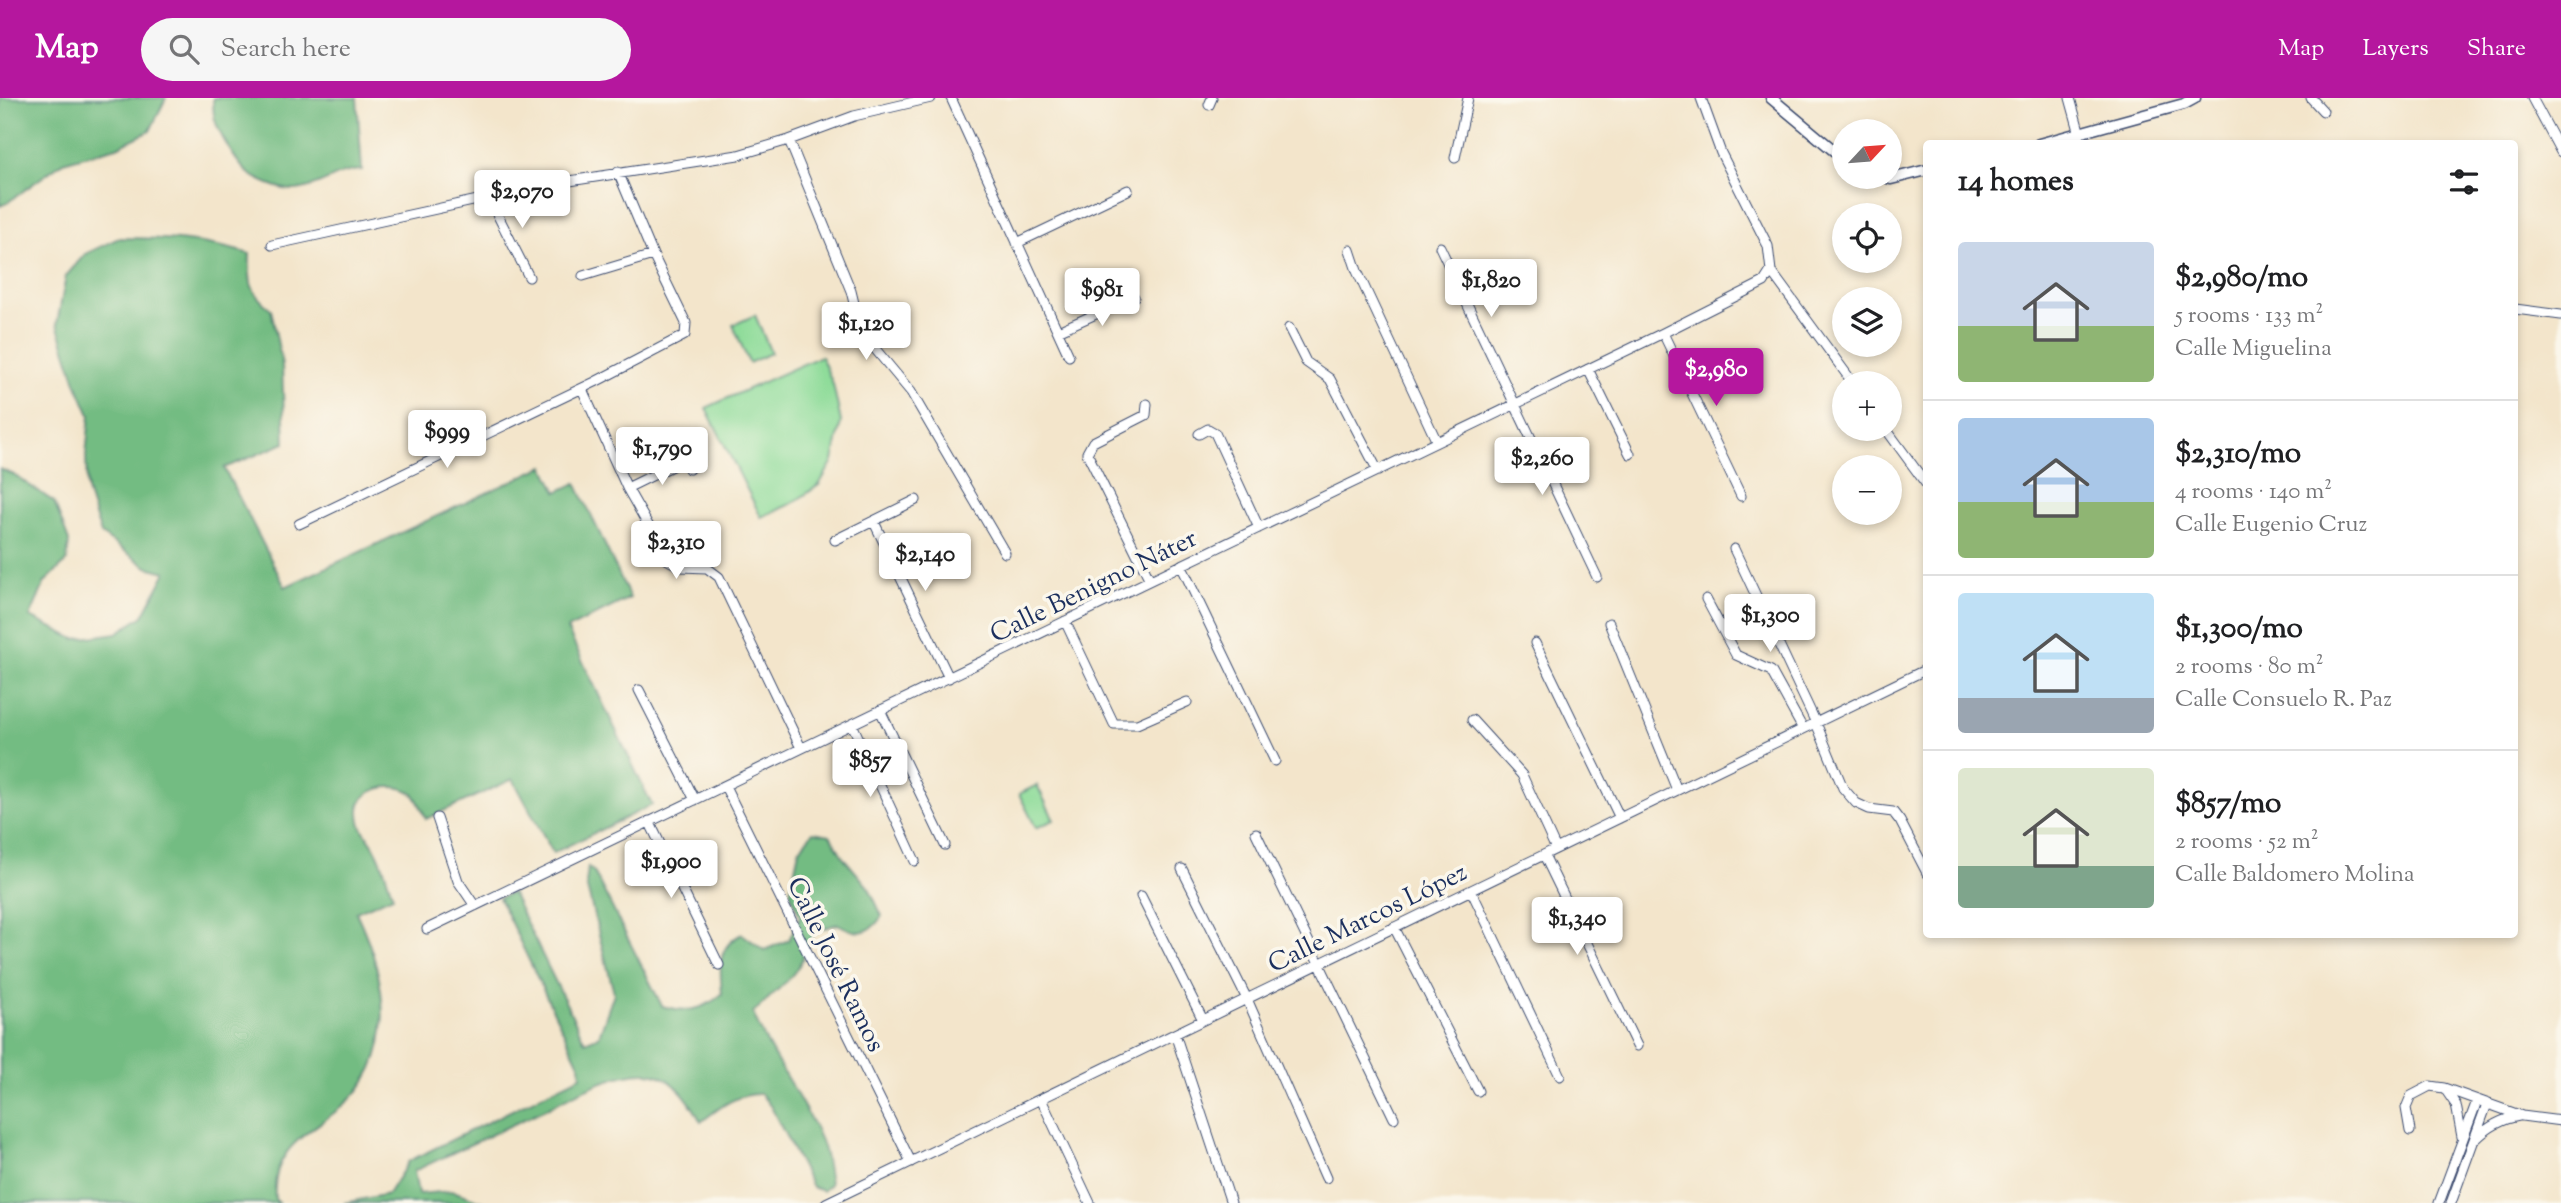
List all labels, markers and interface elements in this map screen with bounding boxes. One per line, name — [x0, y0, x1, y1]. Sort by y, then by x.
search box — [141, 18, 631, 81]
text: Map — [35, 25, 99, 73]
icon: search — [165, 30, 203, 68]
text: Search here — [221, 31, 351, 68]
text: Map — [2278, 32, 2324, 66]
text: Layers — [2362, 32, 2429, 66]
text: Share — [2467, 32, 2526, 66]
north arrow — [1832, 119, 1902, 189]
map controls — [1832, 119, 1902, 525]
text: 14 homes — [1958, 161, 2074, 204]
icon: filters — [2445, 163, 2483, 201]
pin: $2,070 — [465, 170, 579, 230]
text: $2,070 — [490, 176, 554, 209]
button: locate — [1832, 203, 1902, 273]
text: $2,980/mo — [2175, 257, 2308, 300]
pin: $1,820 — [1434, 260, 1548, 319]
text: $1,820 — [1461, 265, 1521, 298]
pin: $981 — [1061, 268, 1143, 328]
icon: home — [2014, 270, 2098, 354]
text: $981 — [1081, 274, 1123, 307]
button: layers — [1832, 287, 1902, 357]
text: 5 rooms · 133 m² — [2175, 300, 2323, 333]
pin: $1,120 — [809, 302, 923, 362]
text: $1,120 — [838, 308, 894, 341]
text: Calle Miguelina — [2175, 333, 2332, 366]
pin: $2,980 — [1659, 348, 1773, 408]
text: $2,980 — [1684, 354, 1748, 387]
button: + — [1832, 371, 1902, 441]
pin: $999 — [406, 410, 488, 470]
text: $999 — [424, 416, 470, 449]
pin: $1,790 — [605, 428, 719, 487]
text: $1,790 — [632, 433, 692, 466]
text: $2,310/mo — [2175, 433, 2301, 476]
pin: $2,260 — [1485, 438, 1599, 497]
text: $2,260 — [1510, 443, 1574, 476]
icon: home — [2014, 446, 2098, 530]
button: − — [1832, 455, 1902, 525]
text: 4 rooms · 140 m² — [2175, 476, 2332, 509]
text: Calle Eugenio Cruz — [2175, 509, 2367, 542]
street label: Calle Benigno Náter — [984, 521, 1204, 653]
pin: $2,310 — [619, 522, 733, 581]
text: $2,310 — [647, 527, 705, 560]
pin: $2,140 — [868, 533, 982, 593]
text: $2,140 — [895, 539, 955, 572]
pin: $1,300 — [1713, 594, 1827, 654]
text: $1,300 — [1740, 600, 1800, 633]
text: $1,300/mo — [2175, 608, 2303, 651]
icon: home — [2014, 621, 2098, 705]
text: 2 rooms · 80 m² — [2175, 651, 2323, 684]
text: Calle Consuelo R. Paz — [2175, 684, 2392, 717]
pin: $857 — [829, 740, 911, 799]
text: $857 — [848, 745, 892, 778]
text: $857/mo — [2175, 783, 2281, 826]
icon: home — [2014, 796, 2098, 880]
text: 2 rooms · 52 m² — [2175, 826, 2318, 859]
pin: $1,900 — [614, 840, 728, 900]
text: $1,900 — [641, 846, 701, 879]
street label: Calle Marcos López — [1262, 855, 1474, 984]
text: Calle Baldomero Molina — [2175, 859, 2415, 892]
street label: Calle José Ramos — [776, 871, 893, 1059]
pin: $1,340 — [1520, 898, 1634, 957]
text: $1,340 — [1548, 903, 1606, 936]

